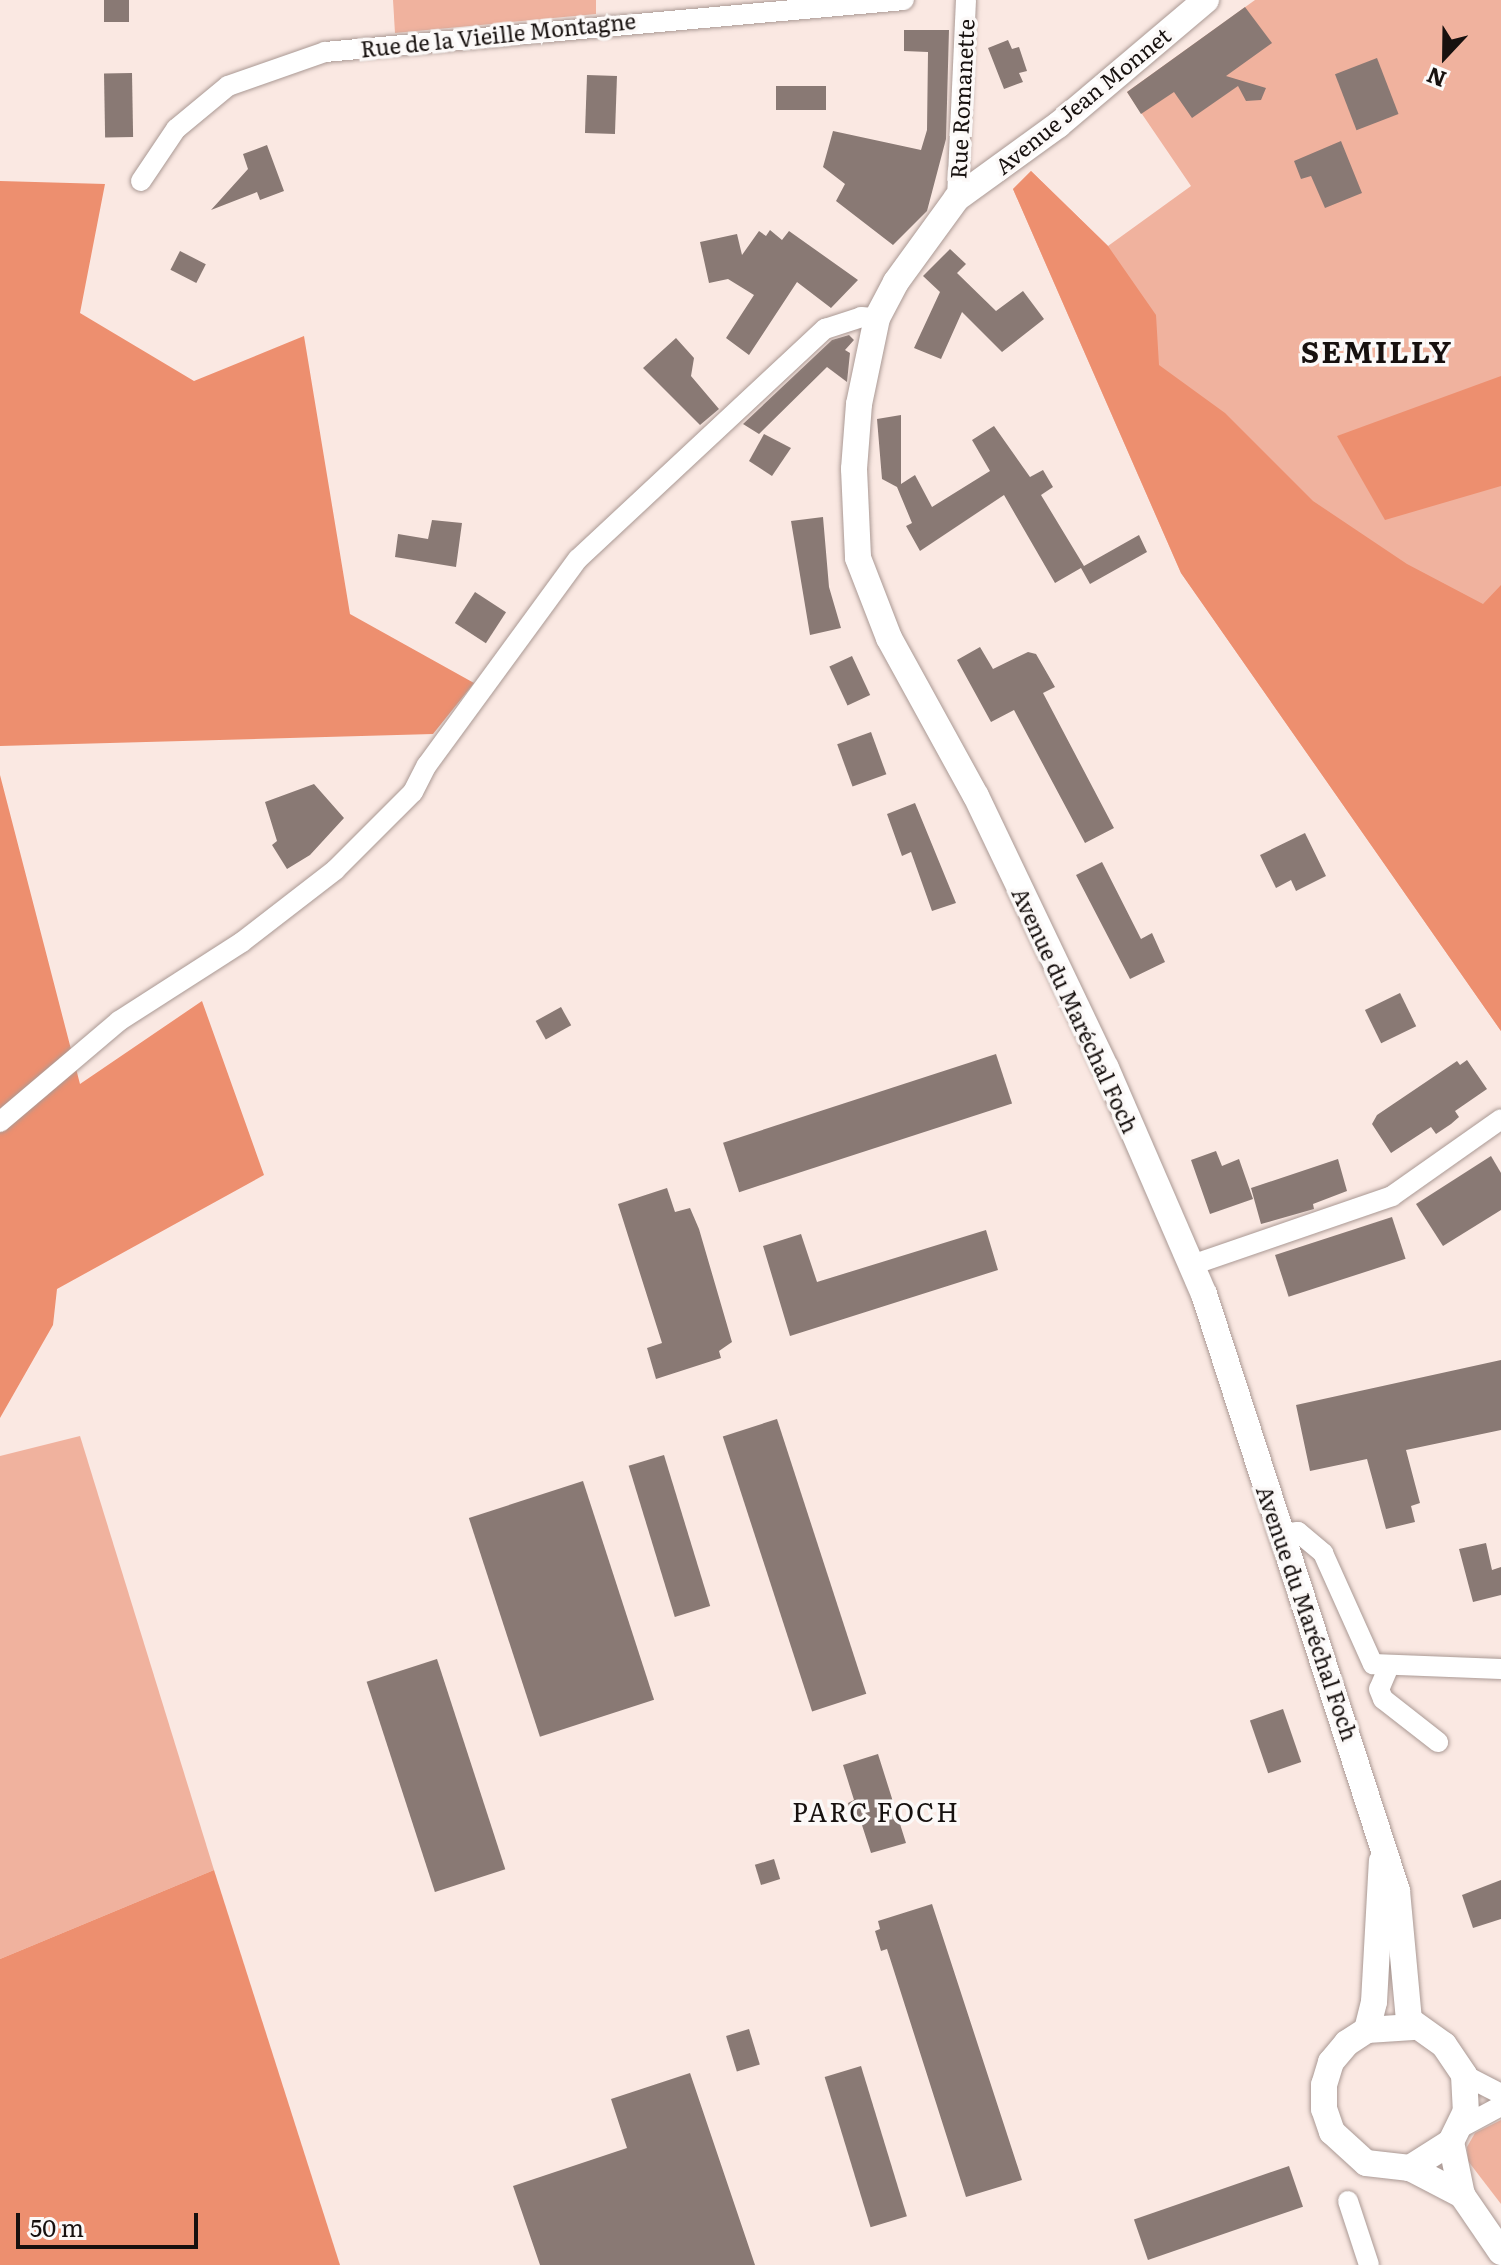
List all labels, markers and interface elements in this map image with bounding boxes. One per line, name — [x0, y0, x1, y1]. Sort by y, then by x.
street label: Rue de la Vieille Montagne — [359, 6, 637, 62]
north arrow — [1405, 16, 1485, 96]
street label: Rue Romanette — [944, 18, 978, 180]
street label: Avenue Jean Monnet — [989, 21, 1175, 179]
text: N — [1421, 60, 1451, 97]
district label: SEMILLY — [1301, 332, 1453, 368]
street label: Avenue du Maréchal Foch — [1007, 883, 1145, 1137]
street label: Avenue du Maréchal Foch — [1252, 1482, 1364, 1744]
district label: PARC FOCH — [792, 1795, 960, 1827]
scale bar — [20, 2197, 202, 2247]
text: 50 m — [30, 2209, 84, 2244]

